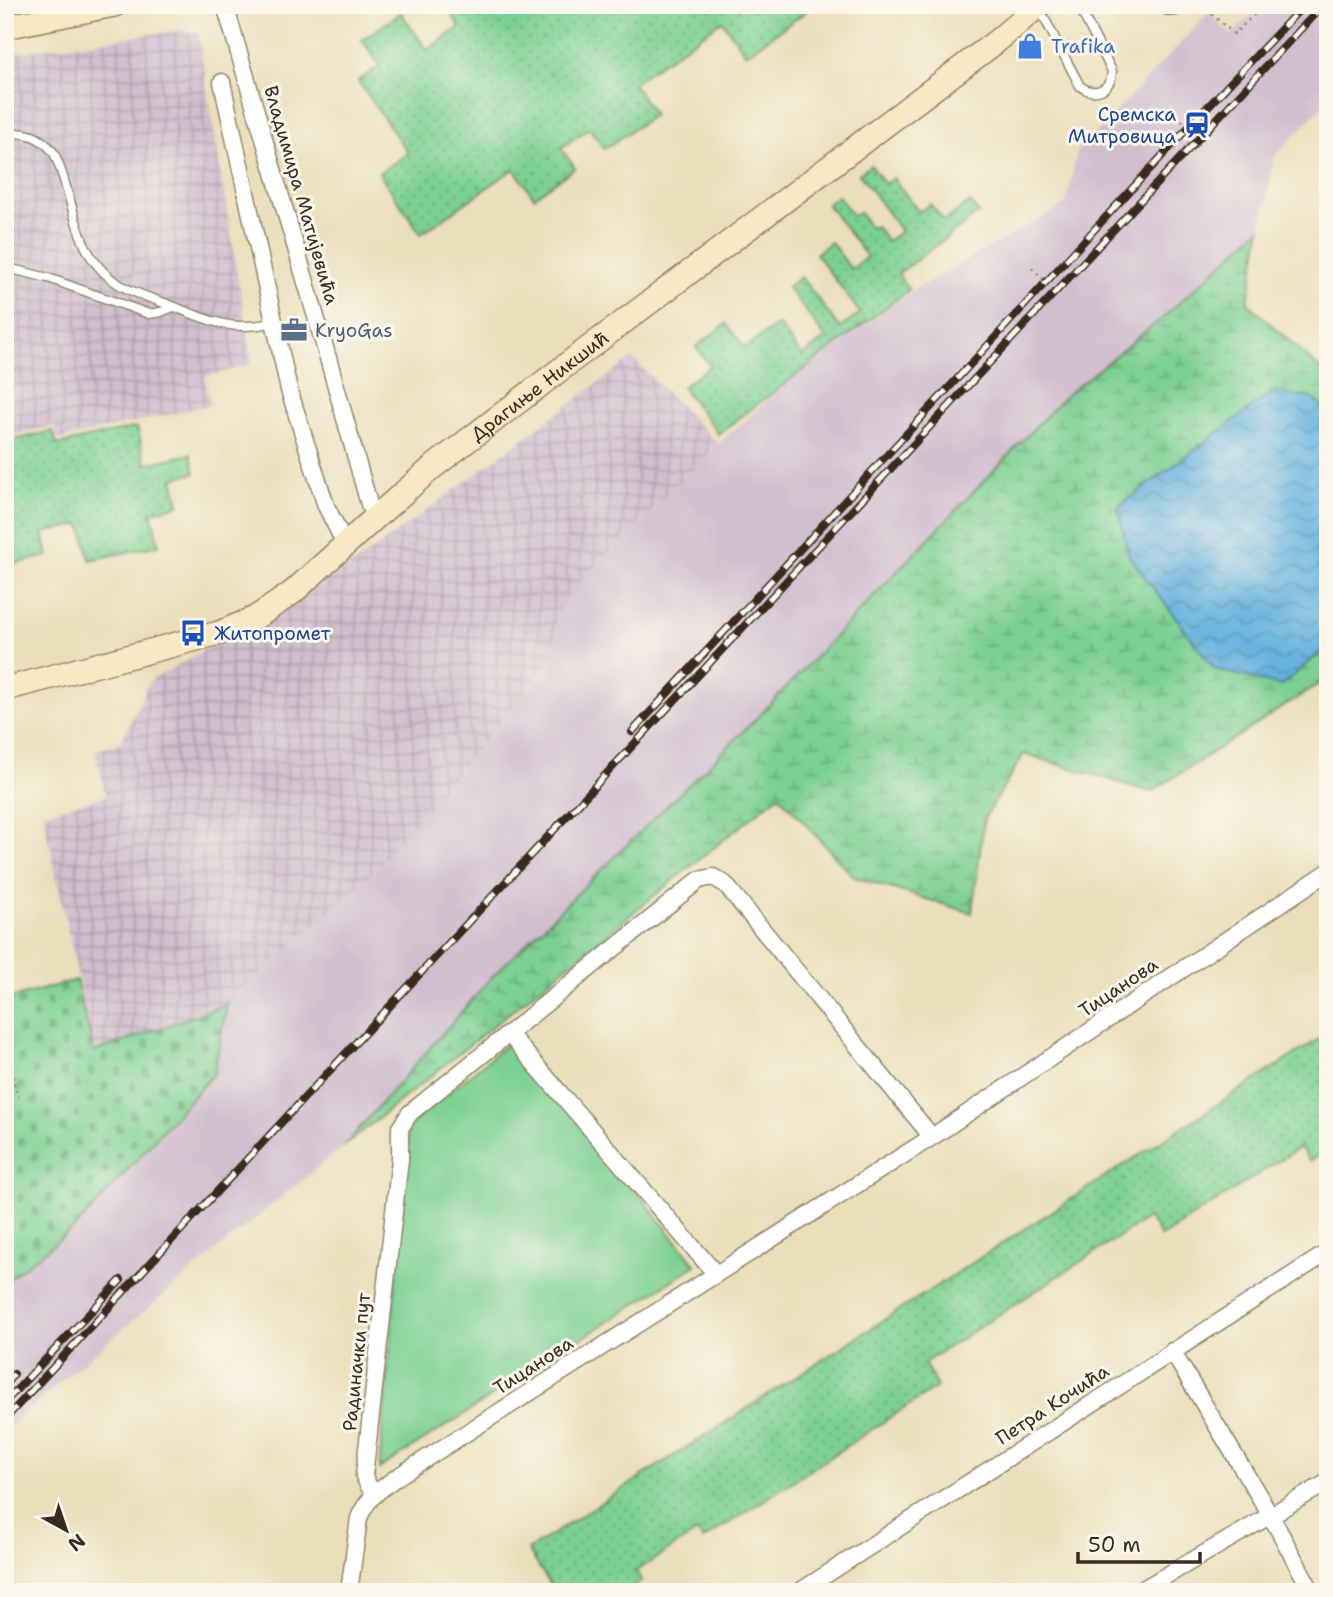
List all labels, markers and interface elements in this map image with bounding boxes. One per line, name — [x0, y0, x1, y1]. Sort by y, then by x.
shop icon: Trafika — [1015, 31, 1045, 61]
place label: Trafika — [1051, 34, 1115, 59]
street label: Владимира Матијевића — [258, 83, 345, 308]
place label: Сремска Митровица — [1068, 102, 1176, 149]
station icon: Сремска Митровица — [1182, 110, 1212, 140]
office icon: KryoGas — [279, 315, 309, 345]
place label: KryoGas — [315, 318, 393, 343]
street label: Драгиње Никшић — [466, 325, 614, 447]
bus stop icon: Житопромет — [178, 618, 208, 648]
place label: Житопромет — [214, 621, 331, 646]
street label: Тицанова — [1074, 952, 1163, 1023]
street label: Радиначки пут — [337, 1291, 376, 1432]
street label: Тицанова — [489, 1330, 578, 1401]
street label: Петра Кочића — [991, 1358, 1114, 1450]
north arrow — [32, 1496, 102, 1566]
scale bar — [1078, 1520, 1200, 1564]
text: N — [63, 1528, 90, 1557]
text: 50 m — [1088, 1531, 1141, 1559]

